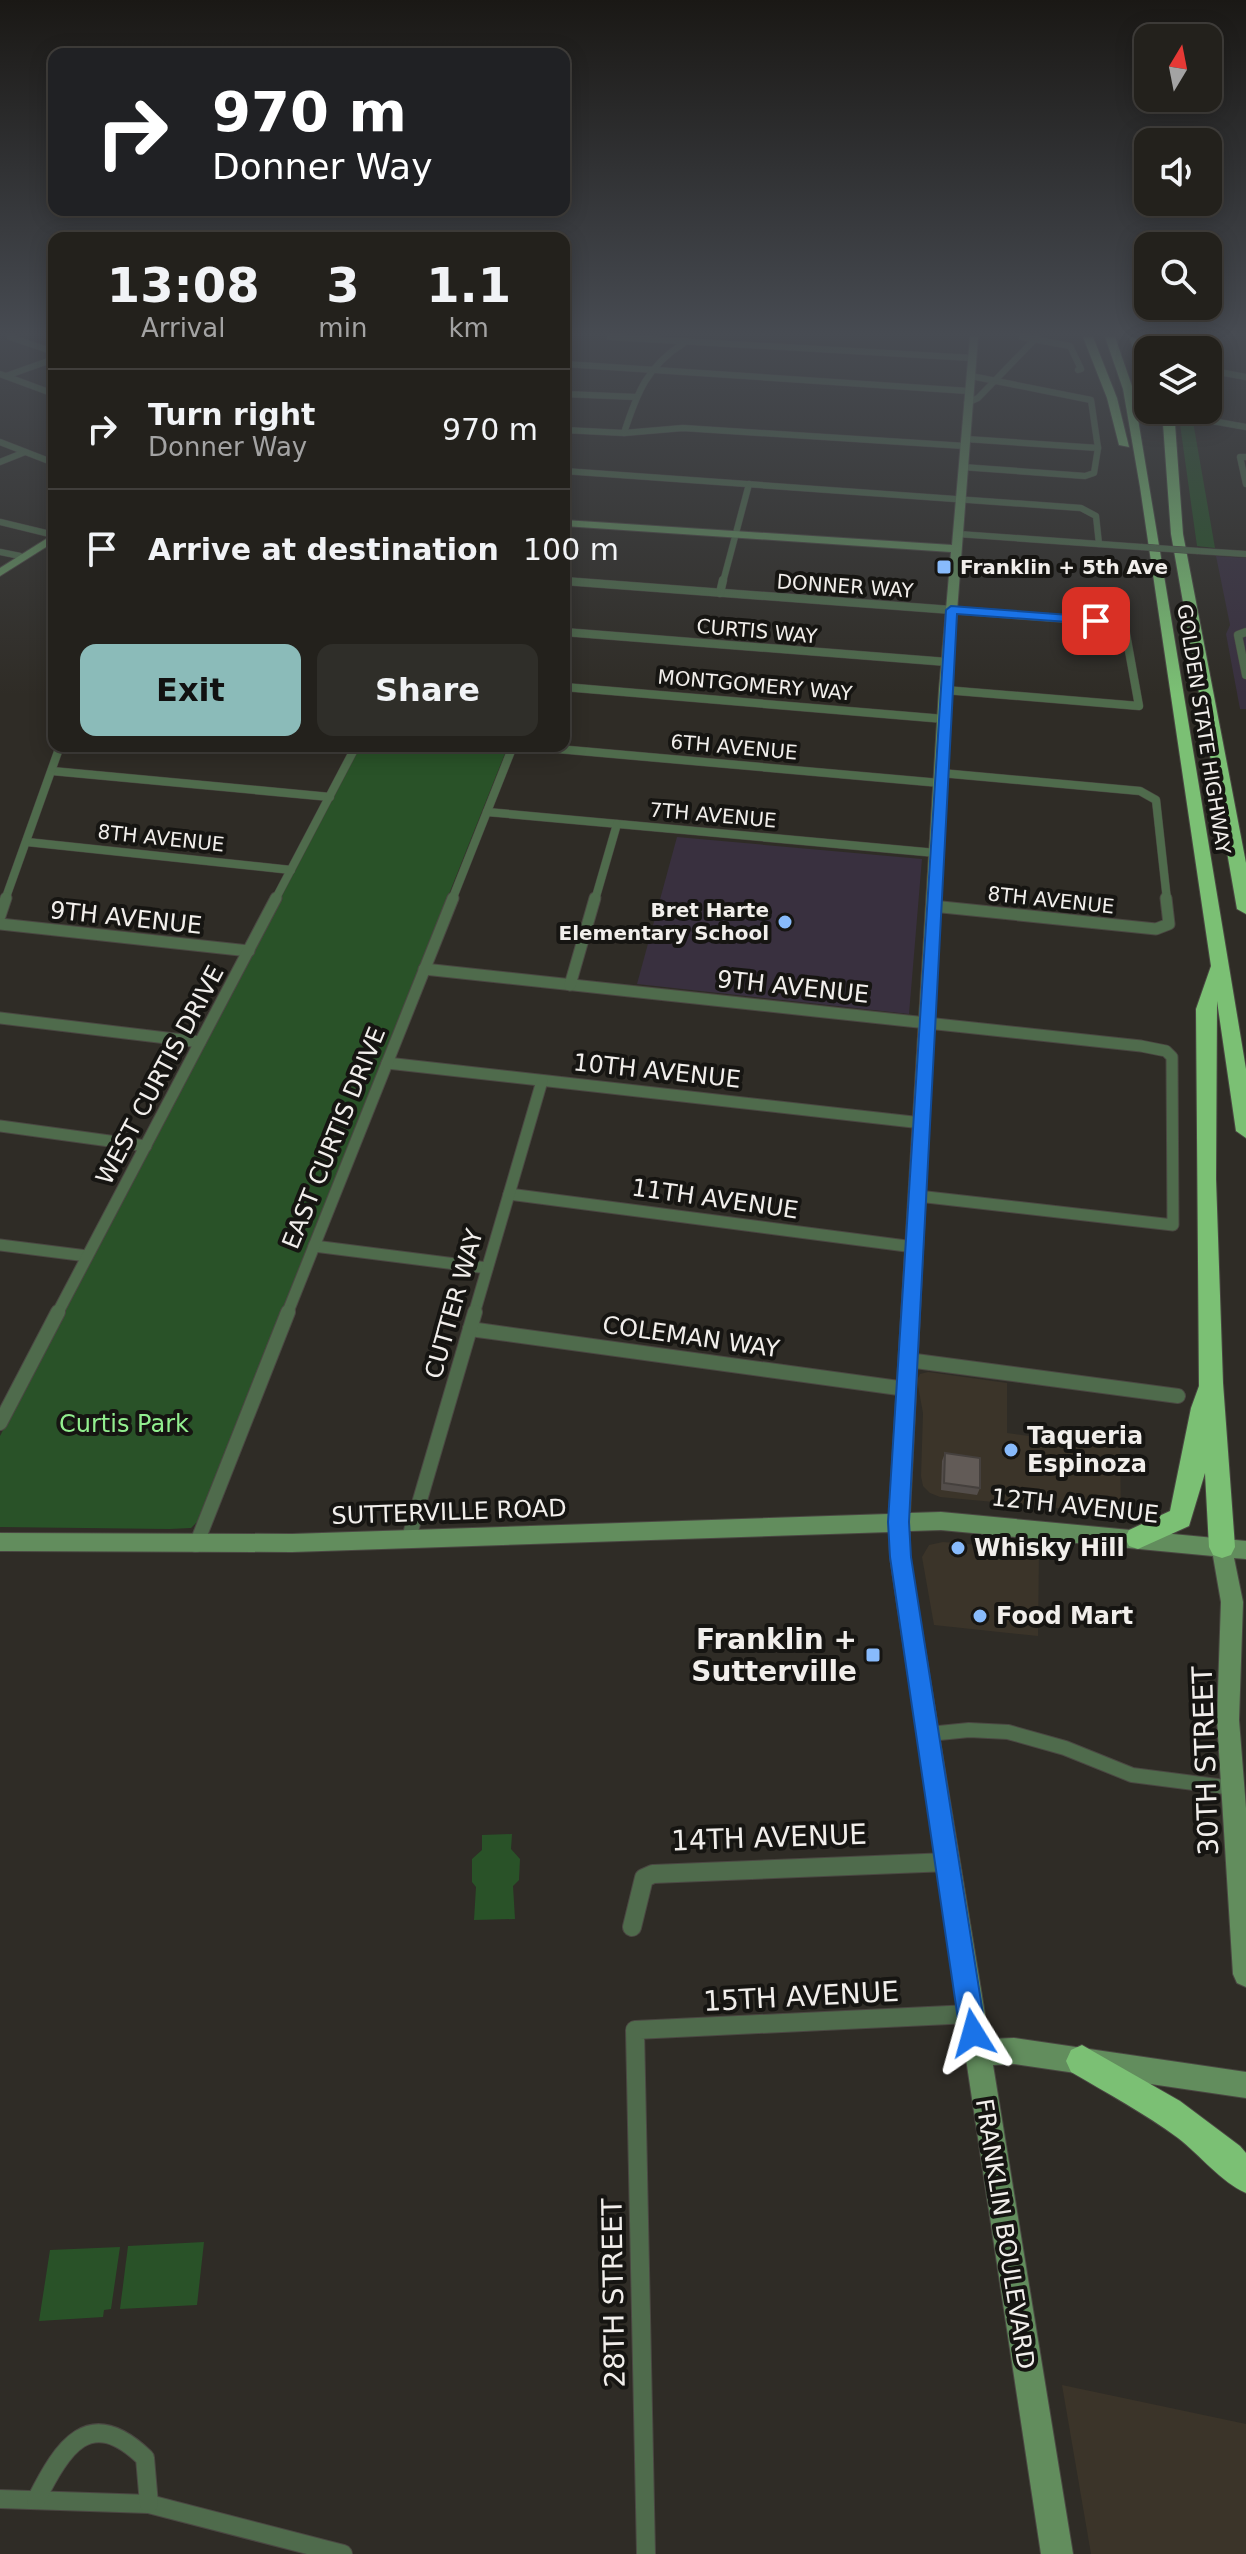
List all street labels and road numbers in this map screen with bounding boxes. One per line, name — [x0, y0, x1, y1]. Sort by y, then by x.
street label: DONNER WAY — [776, 569, 915, 603]
street label: GOLDEN STATE HIGHWAY — [1172, 602, 1236, 857]
street label: CURTIS WAY — [696, 614, 819, 648]
street label: MONTGOMERY WAY — [657, 665, 854, 706]
street label: 6TH AVENUE — [670, 729, 798, 765]
street label: 7TH AVENUE — [649, 797, 777, 833]
street label: 8TH AVENUE — [96, 819, 226, 857]
street label: 8TH AVENUE — [986, 881, 1116, 919]
street label: 9TH AVENUE — [49, 896, 203, 940]
street label: WEST CURTIS DRIVE — [90, 961, 230, 1189]
street label: 9TH AVENUE — [716, 965, 870, 1009]
street label: EAST CURTIS DRIVE — [277, 1023, 391, 1253]
street label: 10TH AVENUE — [572, 1048, 742, 1094]
street label: 11TH AVENUE — [630, 1173, 800, 1225]
street label: CUTTER WAY — [419, 1226, 489, 1382]
street label: COLEMAN WAY — [601, 1311, 782, 1363]
street label: 12TH AVENUE — [990, 1483, 1160, 1529]
street label: SUTTERVILLE ROAD — [331, 1494, 567, 1530]
street label: 30TH STREET — [1186, 1665, 1225, 1856]
street label: 14TH AVENUE — [670, 1818, 868, 1857]
street label: 15TH AVENUE — [702, 1975, 900, 2018]
street label: FRANKLIN BOULEVARD — [970, 2097, 1040, 2371]
street label: 28TH STREET — [595, 2197, 632, 2388]

